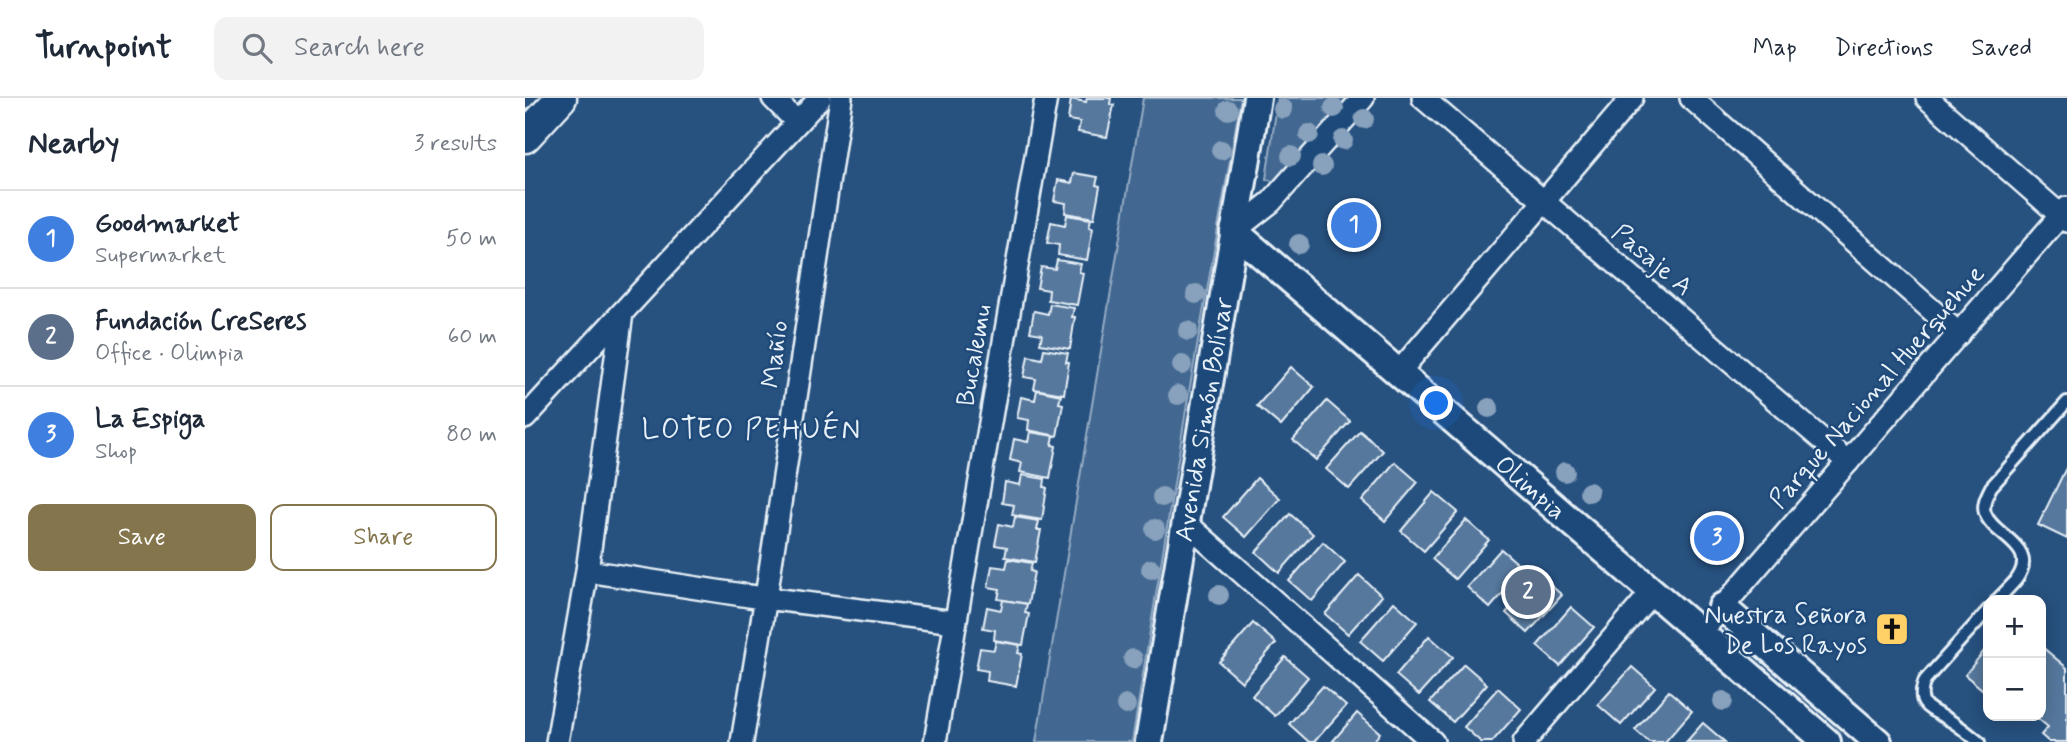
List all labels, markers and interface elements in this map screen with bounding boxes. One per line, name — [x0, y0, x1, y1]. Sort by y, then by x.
search box — [214, 17, 704, 80]
text: Turnpoint — [35, 26, 172, 70]
icon: search — [238, 29, 276, 67]
text: Search here — [294, 31, 425, 65]
text: Map — [1753, 33, 1797, 64]
text: Directions — [1835, 33, 1933, 64]
text: Saved — [1971, 33, 2032, 64]
text: Nearby — [28, 124, 119, 163]
text: 3 results — [414, 129, 497, 159]
pin: 1 — [1331, 199, 1377, 251]
text: Goodmarket — [95, 207, 240, 241]
street label: Pasaje A — [1604, 217, 1699, 304]
text: 1 — [46, 224, 56, 254]
text: 50 m — [446, 224, 497, 254]
text: Supermarket — [95, 241, 226, 271]
street label: Parque Nacional Huerquehue — [1762, 258, 1993, 516]
street label: Avenida Simón Bolívar — [1168, 295, 1242, 544]
street label: Bucalemu — [949, 302, 1001, 409]
text: Fundación CreSeres — [95, 305, 306, 339]
street label: Mañío — [754, 318, 798, 390]
text: 2 — [45, 322, 57, 352]
text: 60 m — [448, 322, 497, 352]
text: Office · Olimpia — [95, 339, 244, 369]
your location — [1419, 386, 1453, 420]
text: La Espiga — [95, 403, 205, 437]
district label: LOTEO PEHUÉN — [642, 410, 862, 449]
text: 3 — [46, 420, 56, 450]
text: 80 m — [446, 420, 497, 450]
text: Shop — [95, 437, 137, 467]
street label: Olimpia — [1487, 448, 1572, 529]
button: Save — [28, 504, 256, 571]
button: Share — [270, 504, 497, 571]
pin: 3 — [1694, 512, 1740, 564]
pin: 2 — [1505, 566, 1551, 618]
map controls — [1983, 595, 2046, 721]
button: + — [1983, 595, 2046, 658]
place label: Nuestra Señora De Los Rayos — [1704, 599, 1867, 663]
church icon: Nuestra Señora De Los Rayos — [1873, 610, 1911, 648]
button: − — [1983, 658, 2046, 721]

